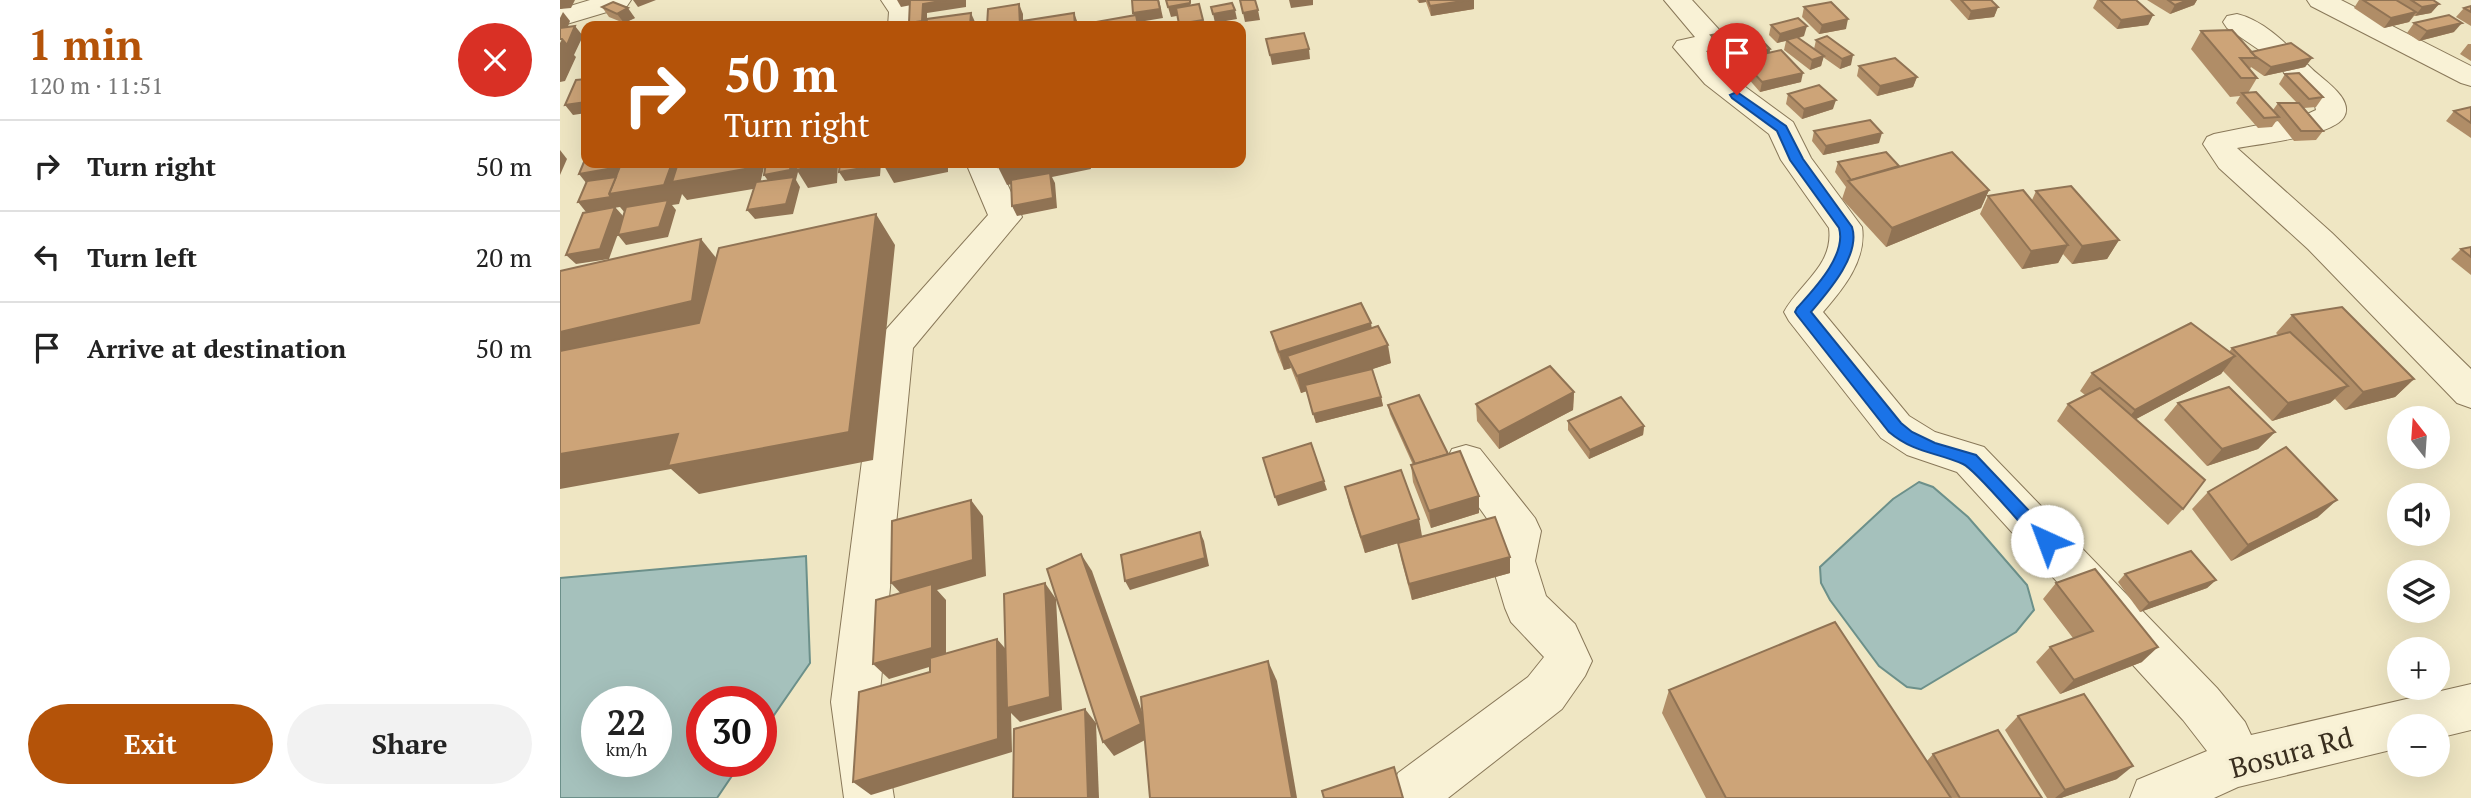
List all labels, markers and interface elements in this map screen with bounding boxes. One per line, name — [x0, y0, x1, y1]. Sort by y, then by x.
text: 1 min — [28, 16, 143, 72]
button: close — [458, 23, 532, 97]
pin — [1707, 23, 1767, 95]
icon: arrive — [1718, 34, 1756, 72]
text: 50 m — [724, 41, 838, 106]
icon: right — [609, 49, 700, 140]
text: 120 m · 11:51 — [28, 70, 163, 101]
text: Turn right — [724, 104, 870, 146]
icon: right — [28, 147, 66, 185]
text: Turn right — [87, 149, 216, 183]
text: 50 m — [476, 149, 532, 183]
icon: left — [28, 238, 66, 276]
text: Turn left — [87, 240, 197, 274]
text: 20 m — [476, 240, 532, 274]
icon: arrive — [28, 329, 66, 367]
text: Arrive at destination — [87, 331, 346, 365]
text: 50 m — [476, 331, 532, 365]
north arrow — [2387, 406, 2450, 469]
map controls — [2387, 406, 2450, 777]
button: sound — [2387, 483, 2450, 546]
position arrow — [2010, 504, 2084, 578]
button: layers — [2387, 560, 2450, 623]
button: + — [2387, 637, 2450, 700]
speed limit sign: 30 — [686, 686, 777, 777]
text: 22 — [607, 699, 646, 745]
button: Exit — [28, 704, 273, 784]
button: Share — [287, 704, 532, 784]
button: − — [2387, 714, 2450, 777]
street label: Bosura Rd — [2225, 718, 2357, 786]
text: km/h — [606, 737, 647, 761]

